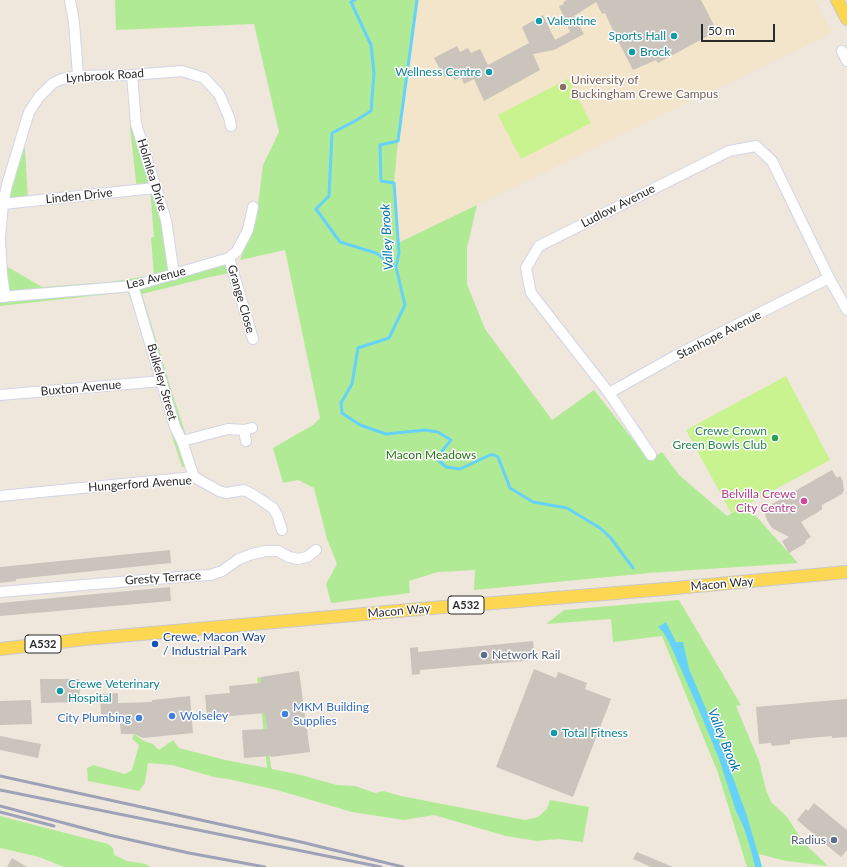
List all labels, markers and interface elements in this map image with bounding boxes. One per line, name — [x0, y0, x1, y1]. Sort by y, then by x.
place label: Valentine — [547, 14, 596, 28]
marker: Valentine — [534, 16, 544, 26]
scale bar — [703, 16, 777, 42]
text: 50 m — [708, 23, 735, 38]
place label: Sports Hall — [609, 29, 666, 43]
marker: Sports Hall — [669, 31, 679, 41]
place label: Brock — [640, 45, 670, 59]
marker: Brock — [627, 47, 637, 57]
place label: Wellness Centre — [395, 65, 481, 79]
street label: Lynbrook Road — [66, 66, 144, 86]
marker: Wellness Centre — [484, 67, 494, 77]
place label: University of Buckingham Crewe Campus — [571, 73, 718, 101]
marker: University of Buckingham Crewe Campus — [558, 82, 568, 92]
street label: Holmlea Drive — [134, 137, 170, 213]
street label: Ludlow Avenue — [579, 181, 657, 231]
street label: Linden Drive — [45, 185, 113, 207]
water label: Valley Brook — [377, 203, 397, 271]
street label: Grange Close — [224, 263, 258, 335]
street label: Lea Avenue — [125, 264, 187, 292]
street label: Stanhope Avenue — [674, 308, 764, 362]
street label: Bulkeley Street — [144, 342, 180, 422]
street label: Buxton Avenue — [40, 377, 122, 399]
place label: Crewe Crown Green Bowls Club — [673, 424, 767, 452]
marker: Crewe Crown Green Bowls Club — [770, 433, 780, 443]
park label: Macon Meadows — [386, 448, 476, 462]
street label: Hungerford Avenue — [88, 473, 192, 495]
place label: Belvilla Crewe City Centre — [721, 487, 796, 515]
marker: Belvilla Crewe City Centre — [799, 496, 809, 506]
street label: Gresty Terrace — [124, 568, 202, 588]
street label: Macon Way — [690, 574, 754, 594]
road number: A532 — [448, 596, 484, 614]
street label: Macon Way — [367, 601, 431, 621]
place label: Crewe, Macon Way / Industrial Park — [163, 630, 266, 658]
road number: A532 — [25, 635, 61, 653]
marker: Crewe, Macon Way / Industrial Park — [150, 639, 160, 649]
place label: Network Rail — [492, 648, 560, 662]
marker: Network Rail — [479, 650, 489, 660]
place label: Crewe Veterinary Hospital — [68, 677, 160, 705]
marker: Crewe Veterinary Hospital — [55, 686, 65, 696]
place label: MKM Building Supplies — [293, 700, 369, 728]
water label: Valley Brook — [704, 706, 744, 774]
place label: Wolseley — [180, 709, 228, 723]
marker: MKM Building Supplies — [280, 709, 290, 719]
place label: City Plumbing — [57, 711, 131, 725]
marker: Wolseley — [167, 711, 177, 721]
marker: City Plumbing — [134, 713, 144, 723]
place label: Total Fitness — [562, 726, 628, 740]
marker: Total Fitness — [549, 728, 559, 738]
place label: Radius — [791, 833, 826, 847]
marker: Radius — [829, 835, 839, 845]

